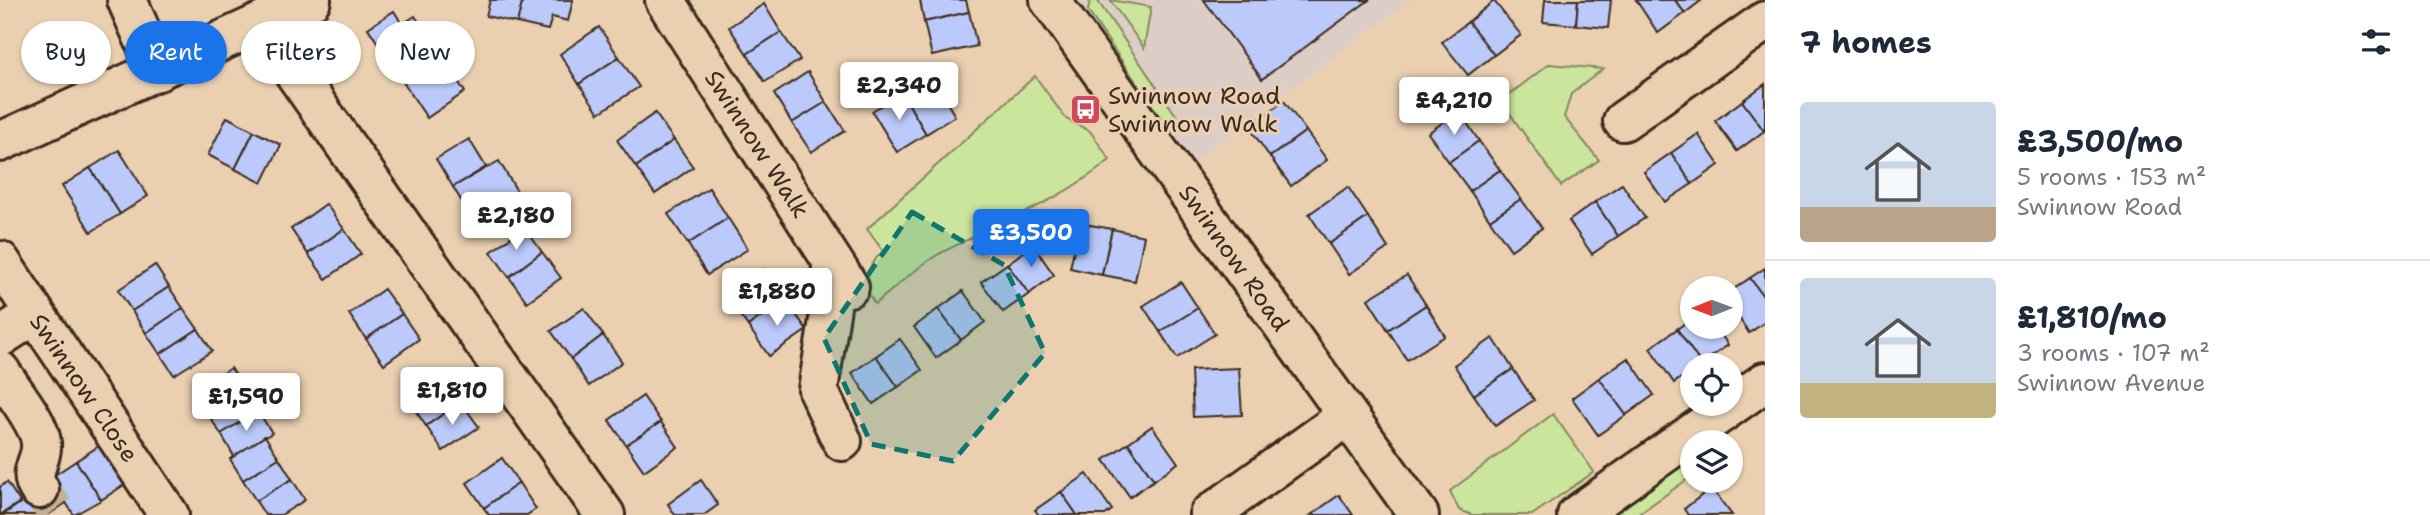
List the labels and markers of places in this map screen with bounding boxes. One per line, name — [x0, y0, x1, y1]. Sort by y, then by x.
pin: £2,340 — [842, 62, 956, 122]
pin: £4,210 — [1397, 78, 1511, 137]
place label: Swinnow Road Swinnow Walk — [1108, 80, 1280, 140]
bus stop icon: Swinnow Road Swinnow Walk — [1068, 93, 1102, 127]
pin: £2,180 — [459, 192, 573, 252]
pin: £3,500 — [974, 210, 1088, 269]
pin: £1,880 — [720, 268, 834, 328]
pin: £1,810 — [395, 368, 509, 427]
pin: £1,590 — [189, 374, 303, 433]

